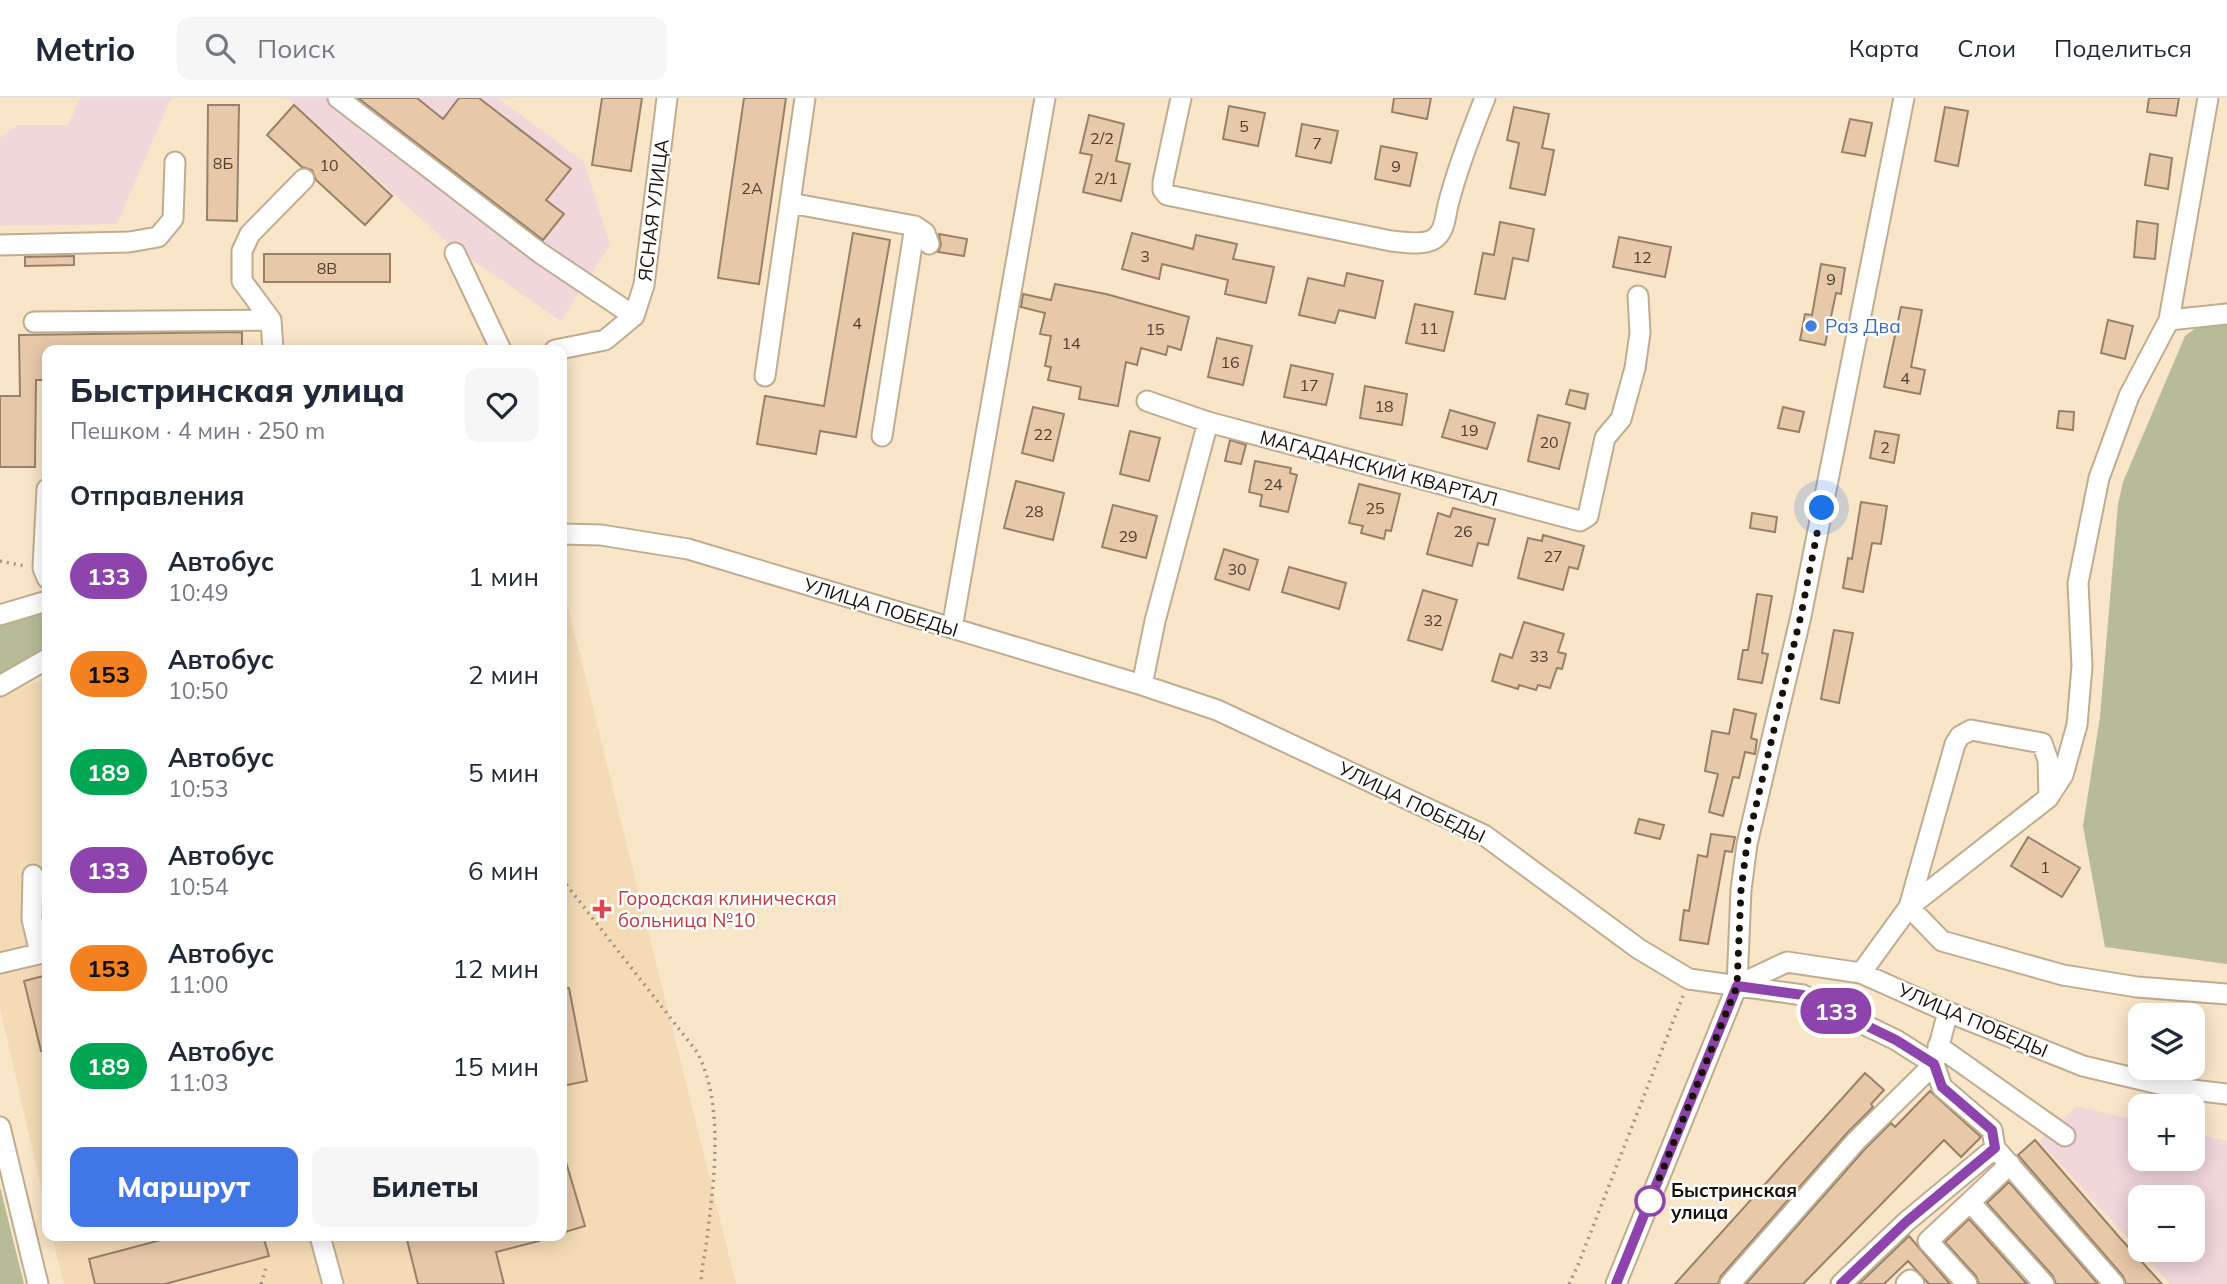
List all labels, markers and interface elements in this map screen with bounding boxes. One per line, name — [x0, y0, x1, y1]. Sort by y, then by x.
search box — [177, 17, 667, 80]
text: Metrio — [35, 28, 135, 69]
icon: search — [201, 29, 239, 67]
text: Поиск — [257, 32, 335, 65]
text: Карта — [1849, 33, 1919, 63]
text: Слои — [1957, 33, 2016, 63]
text: Поделиться — [2054, 33, 2192, 63]
house number: 5 — [1239, 116, 1249, 136]
house number: 2/2 — [1090, 128, 1114, 148]
house number: 7 — [1312, 133, 1322, 153]
street label: ЯСНАЯ УЛИЦА — [632, 137, 674, 282]
house number: 8Б — [213, 153, 233, 173]
house number: 10 — [319, 155, 339, 175]
house number: 9 — [1391, 156, 1401, 176]
house number: 2/1 — [1094, 168, 1118, 188]
house number: 2А — [741, 178, 763, 198]
house number: 3 — [1140, 246, 1150, 266]
house number: 12 — [1632, 247, 1652, 267]
house number: 8В — [317, 258, 337, 278]
house number: 9 — [1826, 269, 1836, 289]
house number: 4 — [852, 313, 862, 333]
place label: Раз Два — [1825, 314, 1901, 338]
house number: 11 — [1419, 318, 1439, 338]
marker: Раз Два — [1803, 318, 1819, 334]
house number: 15 — [1145, 319, 1165, 339]
house number: 14 — [1061, 333, 1081, 353]
house number: 16 — [1220, 352, 1240, 372]
button: heart — [465, 368, 539, 442]
house number: 4 — [1900, 368, 1910, 388]
text: Быстринская улица — [70, 369, 405, 410]
house number: 17 — [1299, 375, 1319, 395]
house number: 18 — [1374, 396, 1394, 416]
text: Пешком · 4 мин · 250 m — [70, 416, 325, 445]
house number: 19 — [1459, 420, 1479, 440]
house number: 22 — [1033, 424, 1053, 444]
street label: МАГАДАНСКИЙ КВАРТАЛ — [1257, 425, 1501, 511]
house number: 20 — [1539, 432, 1559, 452]
house number: 2 — [1880, 437, 1890, 457]
house number: 24 — [1263, 474, 1283, 494]
text: Отправления — [70, 479, 244, 512]
your location — [1804, 490, 1839, 525]
house number: 25 — [1365, 498, 1385, 518]
house number: 28 — [1024, 501, 1044, 521]
house number: 26 — [1453, 521, 1473, 541]
house number: 29 — [1118, 526, 1138, 546]
text: Автобус — [168, 545, 274, 578]
house number: 27 — [1543, 546, 1563, 566]
house number: 30 — [1227, 559, 1247, 579]
text: 1 мин — [468, 560, 539, 593]
text: 133 — [87, 561, 130, 591]
street label: УЛИЦА ПОБЕДЫ — [800, 572, 961, 642]
text: 10:49 — [168, 578, 228, 607]
house number: 32 — [1423, 610, 1443, 630]
text: Автобус — [168, 643, 274, 676]
house number: 33 — [1529, 646, 1549, 666]
text: 2 мин — [468, 658, 539, 691]
text: 153 — [87, 659, 130, 689]
text: 10:50 — [168, 676, 228, 705]
text: Автобус — [168, 741, 274, 774]
text: 5 мин — [468, 756, 539, 789]
street label: УЛИЦА ПОБЕДЫ — [1334, 756, 1489, 848]
text: 189 — [87, 757, 130, 787]
text: 10:53 — [168, 774, 228, 803]
text: Автобус — [168, 839, 274, 872]
text: 6 мин — [468, 854, 539, 887]
text: 133 — [87, 855, 130, 885]
house number: 1 — [2040, 857, 2050, 877]
text: 10:54 — [168, 872, 228, 901]
place label: Городская клиническая больница №10 — [618, 886, 837, 932]
marker: Городская клиническая больница №10 — [592, 899, 612, 919]
text: Автобус — [168, 937, 274, 970]
text: 12 мин — [452, 952, 539, 985]
text: 153 — [87, 953, 130, 983]
text: 11:00 — [168, 970, 228, 999]
street label: УЛИЦА ПОБЕДЫ — [1893, 977, 2052, 1062]
line badge: 133 — [1796, 988, 1876, 1034]
text: 133 — [1814, 996, 1858, 1026]
map controls — [2128, 1003, 2205, 1262]
button: layers — [2128, 1003, 2205, 1080]
text: Автобус — [168, 1035, 274, 1068]
text: 15 мин — [452, 1050, 539, 1083]
text: 189 — [87, 1051, 130, 1081]
text: 11:03 — [168, 1068, 228, 1097]
button: + — [2128, 1094, 2205, 1171]
button: Маршрут — [70, 1147, 298, 1227]
button: Билеты — [312, 1147, 539, 1227]
place label: Быстринская улица — [1671, 1178, 1797, 1224]
button: − — [2128, 1185, 2205, 1262]
marker: Быстринская улица — [1635, 1186, 1665, 1216]

